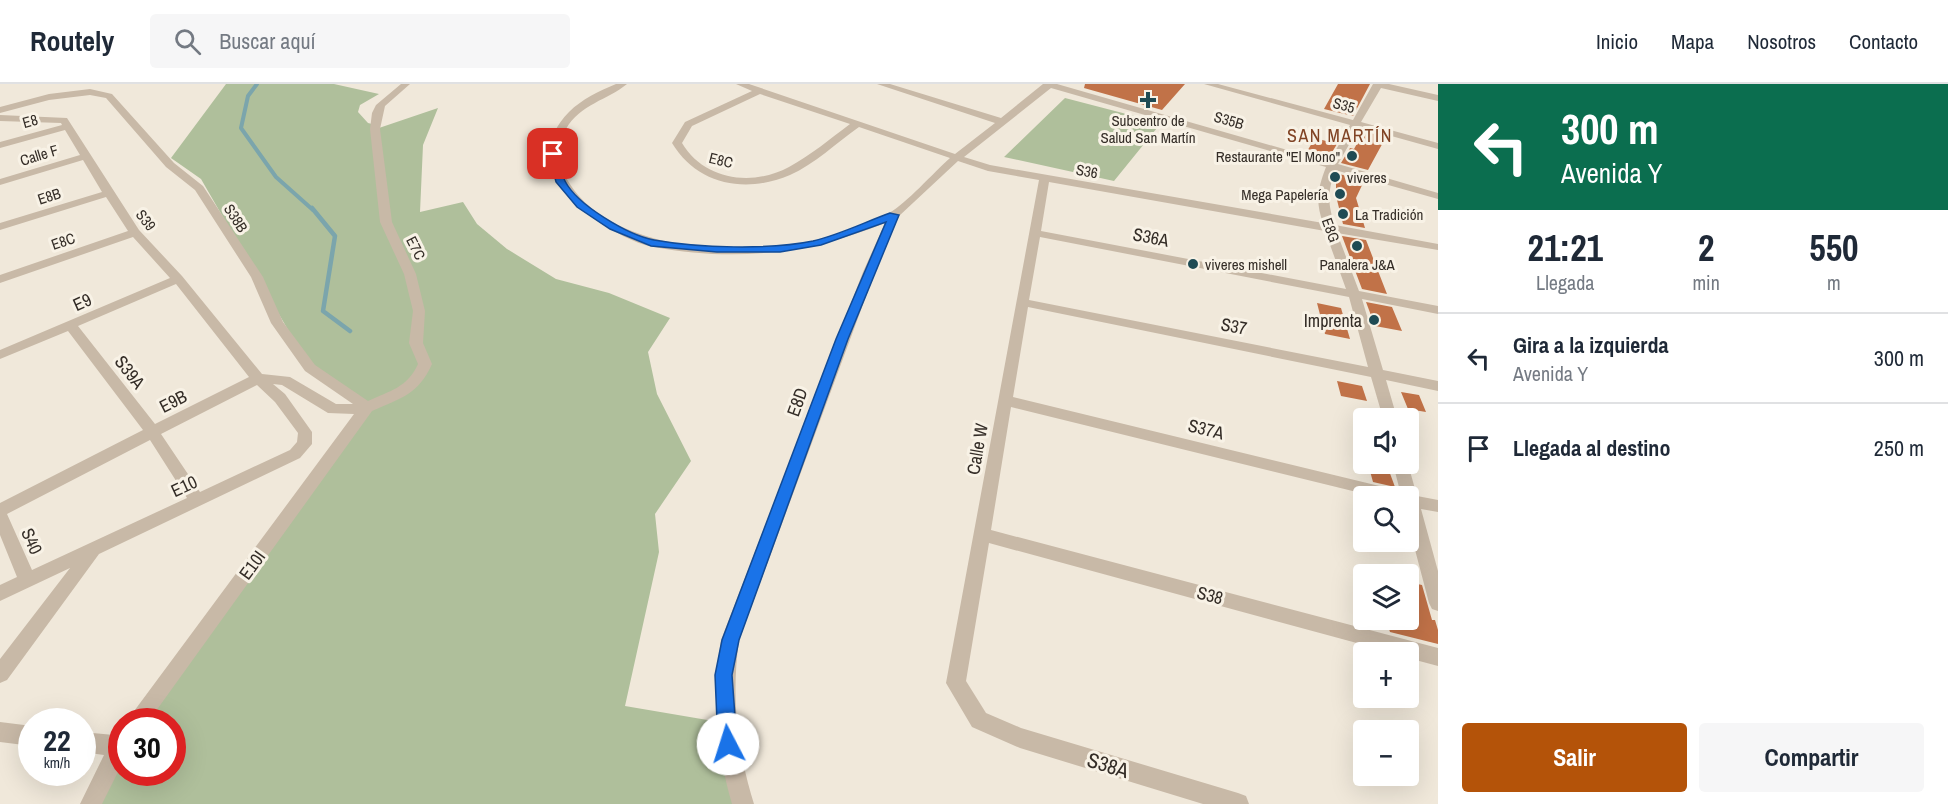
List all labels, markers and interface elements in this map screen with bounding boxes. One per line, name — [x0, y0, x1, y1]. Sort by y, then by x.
search box — [150, 14, 570, 68]
text: Routely — [30, 22, 114, 60]
icon: search — [171, 25, 204, 58]
text: Buscar aquí — [219, 26, 315, 56]
text: Inicio — [1596, 27, 1638, 56]
text: Mapa — [1671, 27, 1714, 56]
text: Nosotros — [1747, 27, 1816, 56]
text: Contacto — [1849, 27, 1918, 56]
marker: Subcentro de Salud San Martín — [1139, 91, 1157, 109]
street label: S35 — [1331, 92, 1357, 118]
text: 300 m — [1561, 101, 1659, 157]
street label: S35B — [1212, 106, 1246, 134]
icon: left — [1462, 108, 1540, 186]
street label: E8 — [20, 109, 40, 133]
place label: Subcentro de Salud San Martín — [1100, 110, 1196, 148]
district label: SAN MARTÍN — [1287, 123, 1393, 148]
pin — [527, 128, 578, 179]
icon: arrive — [536, 137, 569, 170]
street label: Calle F — [17, 139, 61, 171]
place label: Restaurante "El Mono" — [1216, 146, 1340, 167]
street label: E8C — [707, 147, 735, 173]
marker: Restaurante "El Mono" — [1345, 149, 1359, 163]
text: Avenida Y — [1561, 155, 1662, 191]
street label: S36 — [1074, 159, 1100, 183]
place label: viveres — [1347, 167, 1387, 188]
marker: viveres — [1328, 170, 1342, 184]
street label: E8B — [35, 182, 63, 210]
place label: Mega Papelería — [1241, 184, 1328, 205]
marker: Mega Papelería — [1333, 187, 1347, 201]
street label: S38B — [219, 200, 253, 236]
place label: La Tradición — [1355, 204, 1423, 225]
street label: S39 — [131, 205, 161, 235]
marker: La Tradición — [1336, 207, 1350, 221]
street label: E8G — [1317, 215, 1345, 245]
street label: S36A — [1131, 221, 1171, 253]
text: 21:21 — [1527, 224, 1603, 272]
text: 2 — [1698, 224, 1714, 272]
text: 550 — [1809, 224, 1859, 272]
street label: E8C — [48, 227, 78, 255]
street label: E7C — [401, 233, 431, 264]
marker: Panalera J&A — [1350, 239, 1364, 253]
place label: viveres mishell — [1205, 254, 1287, 275]
place label: Panalera J&A — [1319, 254, 1395, 275]
marker: viveres mishell — [1186, 257, 1200, 271]
text: Llegada — [1536, 269, 1594, 296]
text: min — [1692, 269, 1720, 296]
text: m — [1827, 269, 1841, 296]
street label: E9 — [69, 287, 95, 317]
place label: Imprenta — [1304, 308, 1362, 333]
street label: S37 — [1219, 311, 1249, 341]
marker: Imprenta — [1367, 313, 1381, 327]
text: Gira a la izquierda — [1513, 330, 1668, 360]
icon: left — [1462, 342, 1495, 375]
text: 300 m — [1874, 343, 1924, 373]
street label: S39A — [109, 350, 151, 394]
text: Avenida Y — [1513, 360, 1588, 387]
street label: E9B — [155, 383, 191, 418]
street label: E8D — [780, 384, 814, 420]
map controls — [1353, 408, 1419, 786]
button: sound — [1353, 408, 1419, 474]
street label: S37A — [1185, 413, 1227, 446]
street label: Calle W — [960, 421, 994, 477]
icon: arrive — [1462, 432, 1495, 465]
text: Llegada al destino — [1513, 433, 1670, 463]
text: 250 m — [1874, 433, 1924, 463]
street label: E10 — [167, 469, 201, 503]
button: search — [1353, 486, 1419, 552]
street label: S40 — [15, 524, 49, 558]
street label: E10I — [233, 545, 271, 585]
button: layers — [1353, 564, 1419, 630]
street label: S38 — [1194, 580, 1226, 610]
button: + — [1353, 642, 1419, 708]
speed limit sign: 30 — [108, 708, 186, 786]
position arrow — [696, 712, 760, 776]
text: 22 — [43, 720, 71, 760]
button: − — [1353, 720, 1419, 786]
button: Salir — [1462, 723, 1687, 792]
button: Compartir — [1699, 723, 1924, 792]
street label: S38A — [1084, 745, 1133, 785]
text: km/h — [44, 752, 70, 773]

